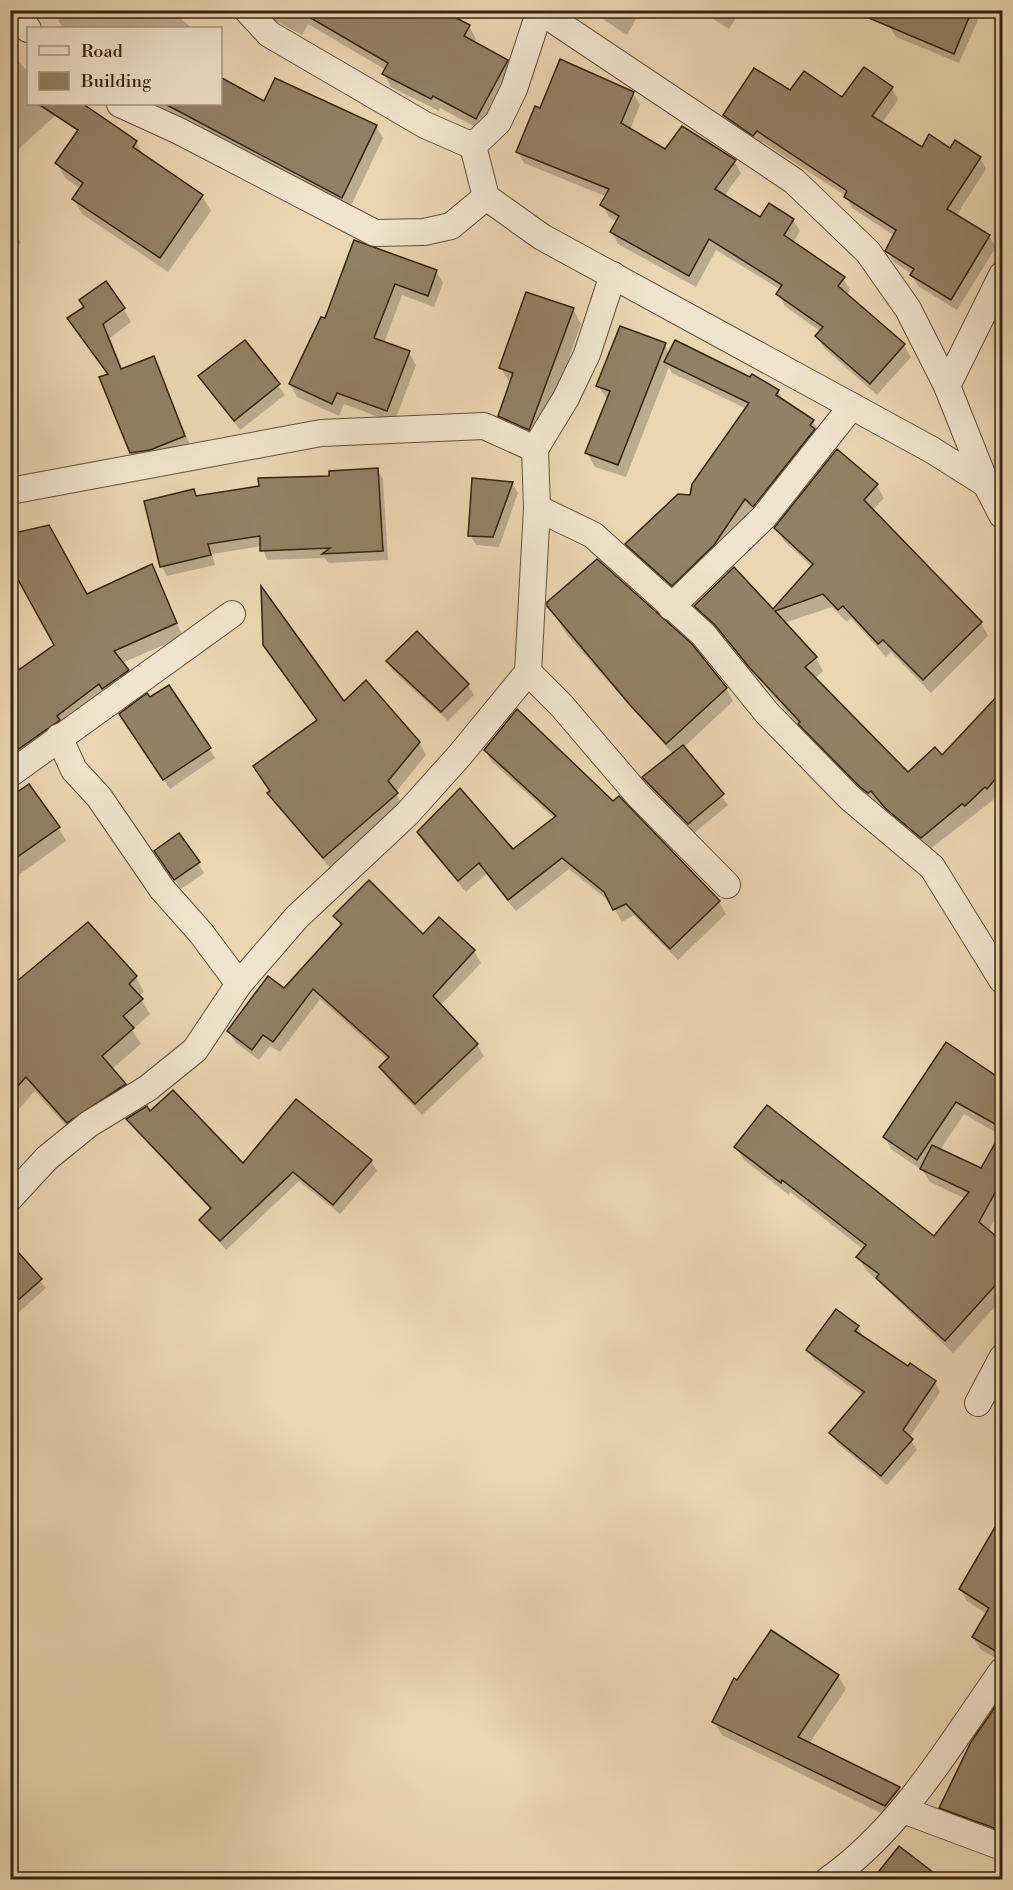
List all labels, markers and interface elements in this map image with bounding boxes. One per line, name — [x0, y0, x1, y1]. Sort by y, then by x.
legend — [27, 27, 222, 105]
text: Road — [81, 40, 124, 63]
text: Building — [80, 70, 152, 93]

